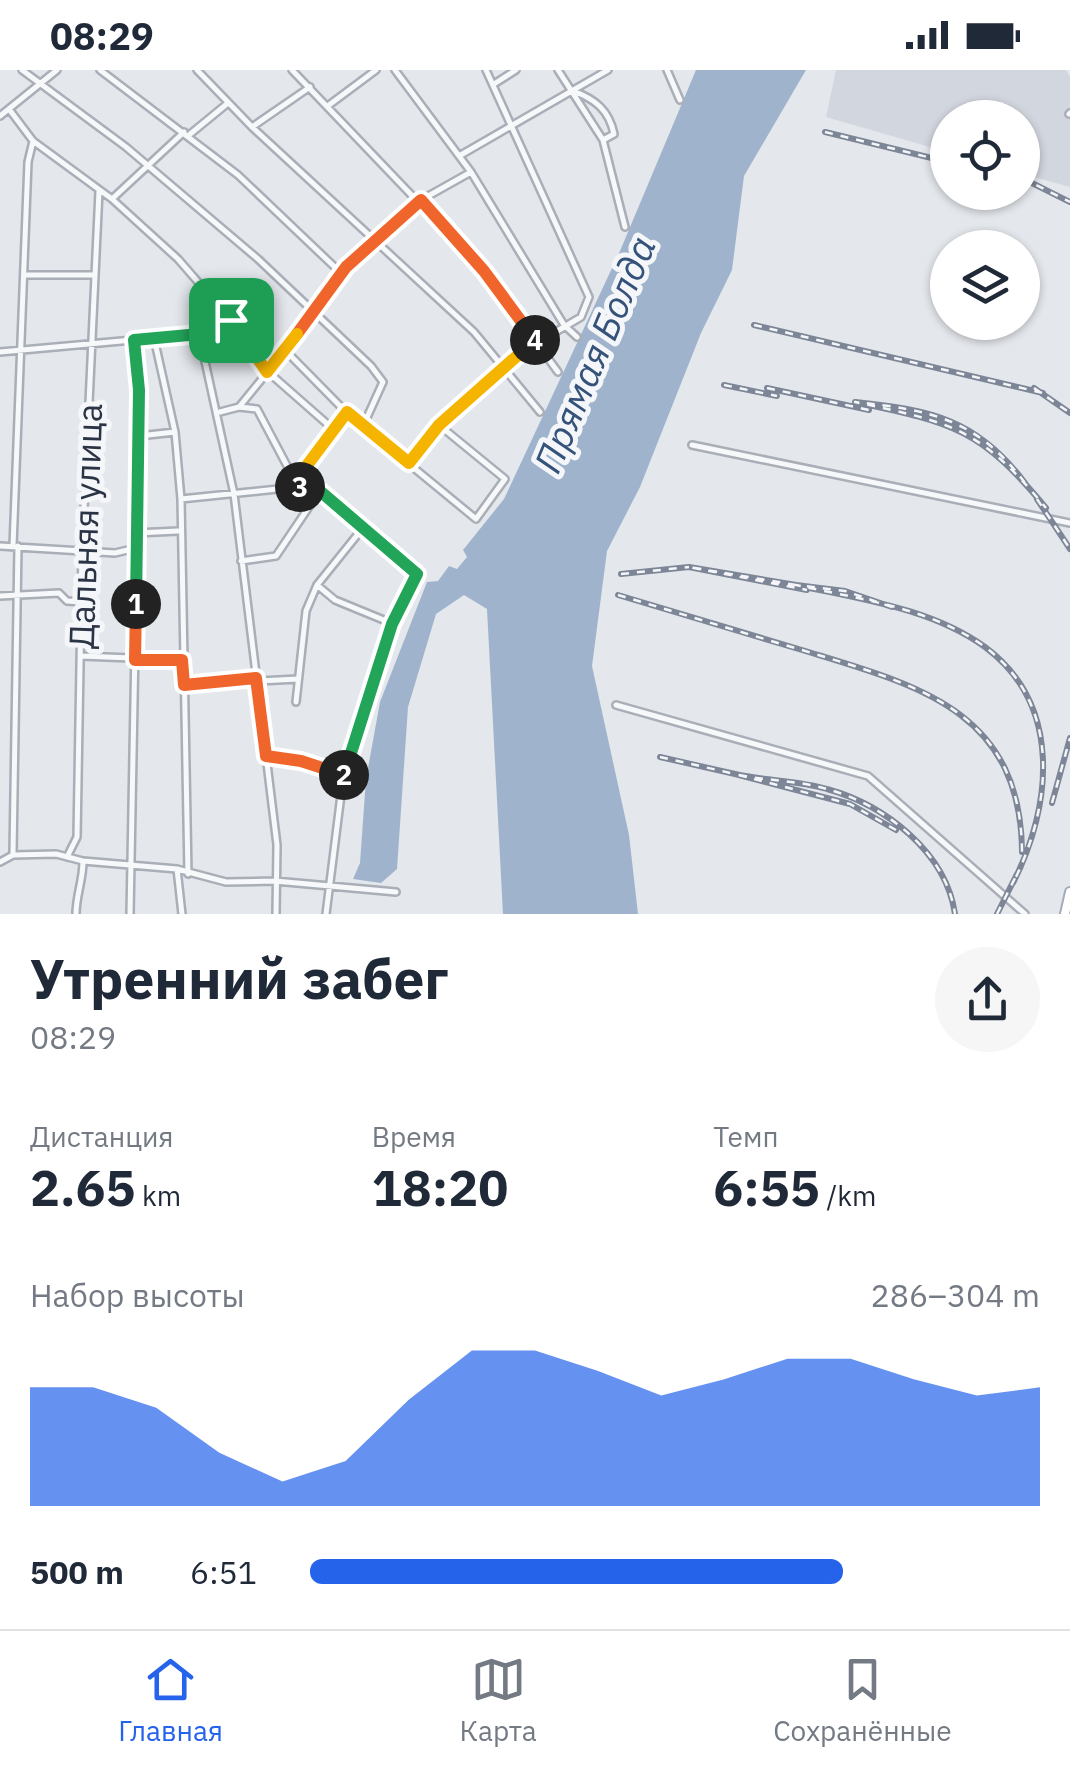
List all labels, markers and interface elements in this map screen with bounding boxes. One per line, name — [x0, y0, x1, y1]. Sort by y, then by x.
text: 08:29 — [50, 11, 154, 60]
map controls — [930, 100, 1040, 340]
button: locate — [930, 100, 1040, 210]
water label: Прямая Болда — [522, 228, 666, 480]
button: layers — [930, 230, 1040, 340]
pin — [189, 278, 274, 363]
icon: arrive — [204, 293, 259, 348]
pin: 4 — [510, 315, 560, 365]
text: 4 — [527, 321, 543, 358]
street label: Дальняя улица — [58, 403, 112, 649]
pin: 3 — [275, 462, 325, 512]
text: 3 — [292, 468, 308, 505]
pin: 1 — [111, 579, 161, 629]
text: 1 — [128, 585, 144, 622]
pin: 2 — [319, 750, 369, 800]
text: 2 — [336, 756, 352, 793]
text: Утренний забег — [30, 943, 449, 1014]
button: share — [935, 947, 1040, 1052]
text: 08:29 — [30, 1016, 116, 1058]
text: Дистанция — [30, 1118, 174, 1155]
text: Время — [372, 1118, 456, 1155]
text: Темп — [713, 1118, 778, 1155]
text: 2.65 — [30, 1155, 136, 1220]
text: 18:20 — [372, 1155, 508, 1220]
text: 6:55 — [713, 1155, 820, 1220]
text: km — [136, 1177, 181, 1214]
text: /km — [820, 1177, 876, 1214]
text: Набор высоты — [30, 1274, 245, 1316]
text: 286–304 m — [870, 1274, 1040, 1316]
text: 500 m — [30, 1551, 124, 1593]
text: 6:51 — [190, 1551, 257, 1593]
tab: Главная — [118, 1652, 223, 1749]
tab: Карта — [460, 1652, 537, 1749]
tab: Сохранённые — [773, 1652, 952, 1749]

